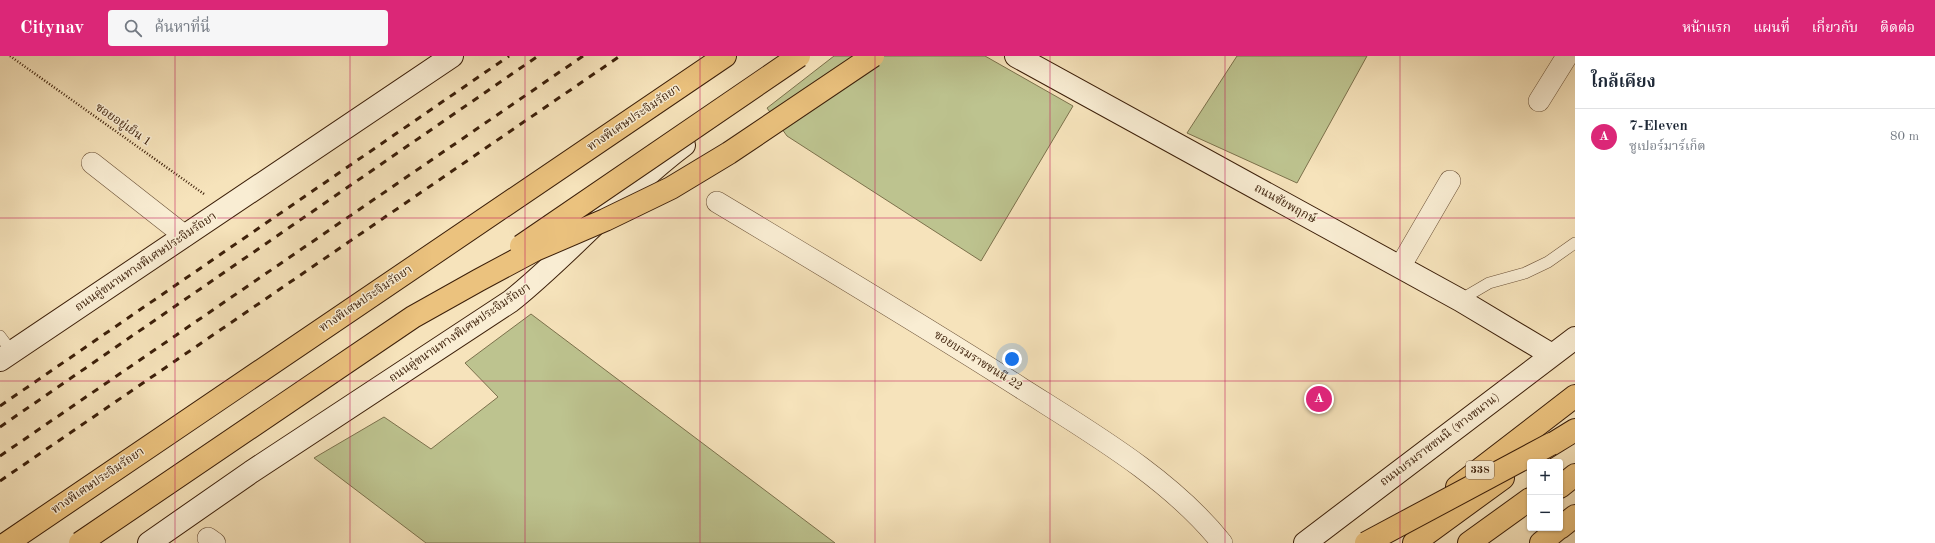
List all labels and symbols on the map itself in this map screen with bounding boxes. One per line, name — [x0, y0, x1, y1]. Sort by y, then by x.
street label: ทางพิเศษประจิมรัถยา — [584, 81, 683, 153]
street label: ซอยอยู่เย็น 1 — [92, 99, 155, 149]
street label: ถนนชัยพฤกษ์ — [1252, 180, 1320, 226]
street label: ถนนคู่ขนานทางพิเศษประจิมรัถยา — [72, 208, 219, 315]
street label: ทางพิเศษประจิมรัถยา — [316, 262, 415, 334]
street label: ถนนคู่ขนานทางพิเศษประจิมรัถยา — [386, 279, 533, 386]
street label: ซอยบรมราชชนนี 22 — [932, 327, 1025, 393]
your location — [1002, 349, 1022, 369]
pin: A — [1306, 384, 1332, 414]
street label: ถนนบรมราชชนนี (ทางขนาน) — [1377, 390, 1502, 489]
street label: ทางพิเศษประจิมรัถยา — [48, 444, 147, 516]
road number: 338 — [1466, 461, 1494, 479]

